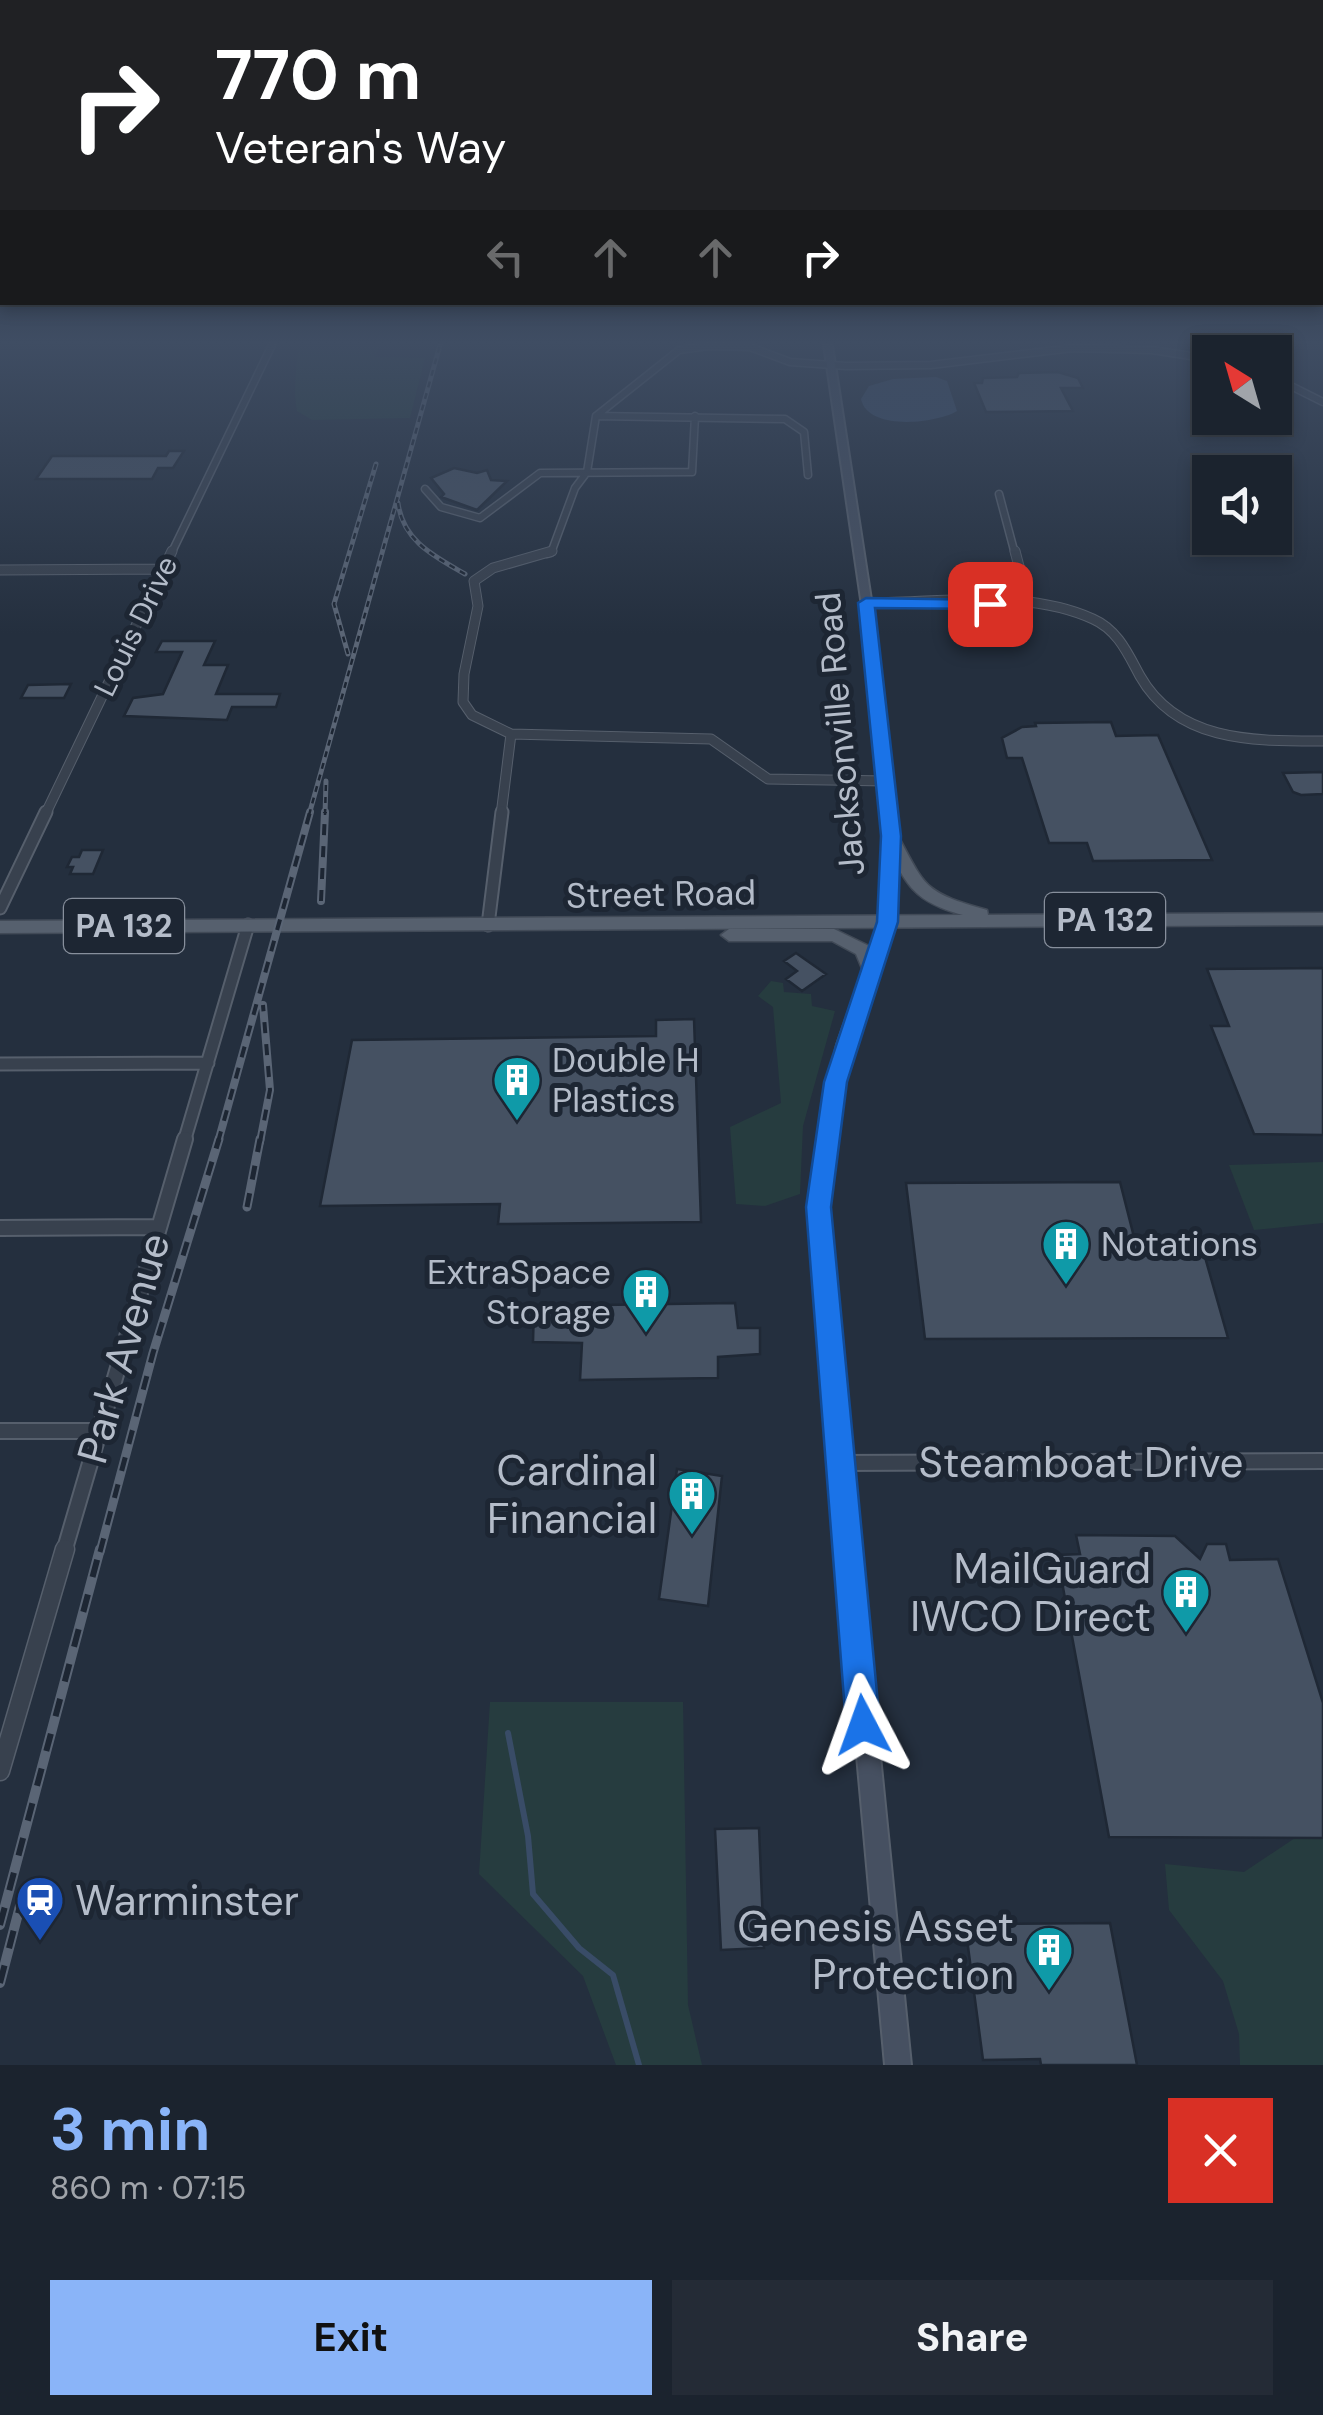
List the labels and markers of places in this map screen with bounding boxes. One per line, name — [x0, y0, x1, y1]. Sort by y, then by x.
pin — [948, 562, 1033, 647]
place label: Double H Plastics — [552, 1037, 700, 1123]
building icon: Double H Plastics — [491, 1054, 543, 1122]
building icon: Notations — [1040, 1218, 1092, 1286]
place label: Notations — [1101, 1221, 1258, 1267]
place label: ExtraSpace Storage — [427, 1249, 611, 1335]
building icon: ExtraSpace Storage — [620, 1266, 672, 1334]
place label: Cardinal Financial — [487, 1443, 657, 1546]
building icon: Cardinal Financial — [666, 1468, 718, 1536]
place label: MailGuard IWCO Direct — [910, 1541, 1151, 1644]
building icon: MailGuard IWCO Direct — [1160, 1566, 1212, 1634]
place label: Warminster — [75, 1873, 299, 1928]
station icon: Warminster — [14, 1874, 66, 1942]
place label: Genesis Asset Protection — [737, 1899, 1014, 2002]
building icon: Genesis Asset Protection — [1023, 1924, 1075, 1992]

